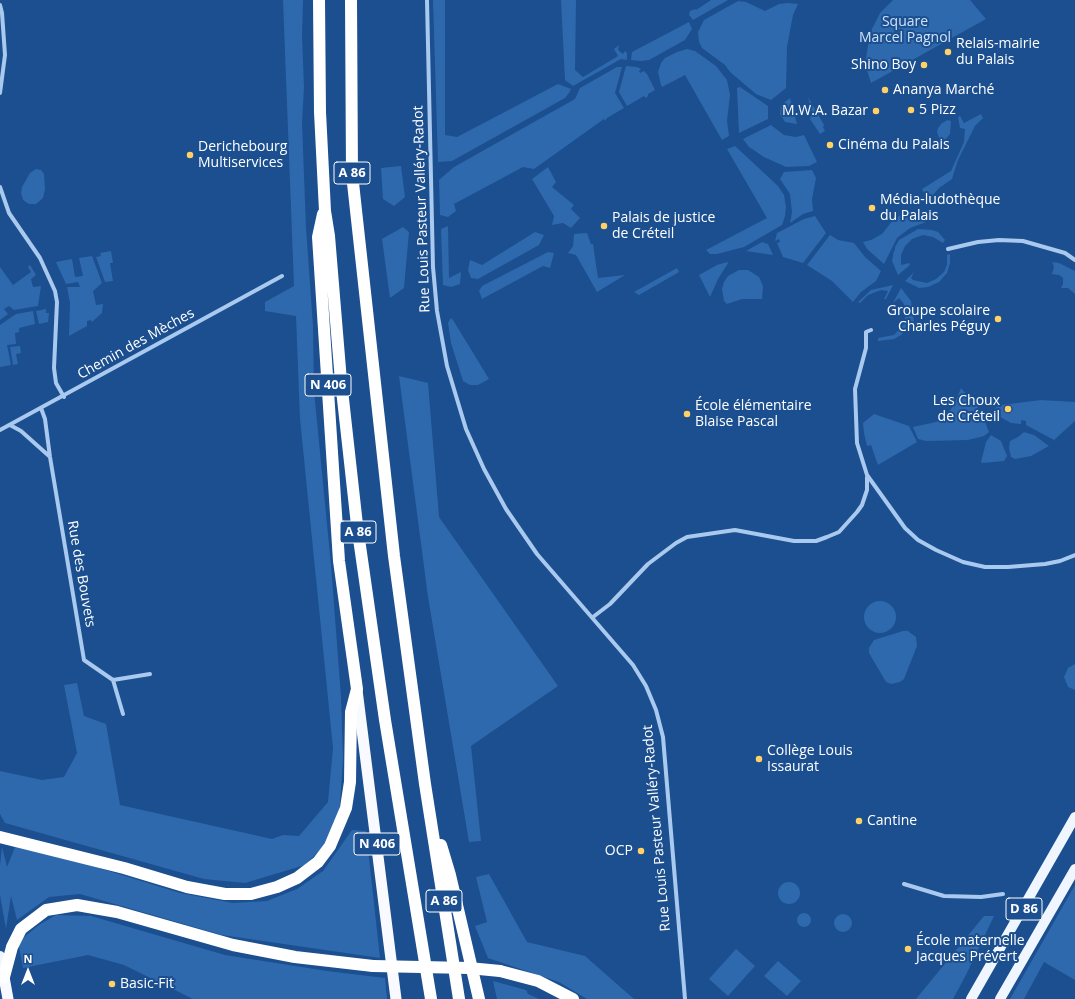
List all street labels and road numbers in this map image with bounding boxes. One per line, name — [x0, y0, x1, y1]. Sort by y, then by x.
street label: Rue Louis Pasteur Valléry-Radot — [410, 105, 434, 313]
road number: A 86 — [334, 162, 370, 184]
street label: Chemin des Mèches — [75, 305, 197, 383]
road number: N 406 — [305, 374, 351, 396]
street label: Rue des Bouvets — [63, 519, 99, 629]
road number: A 86 — [340, 521, 376, 543]
street label: Rue Louis Pasteur Valléry-Radot — [640, 724, 674, 932]
road number: N 406 — [354, 833, 400, 855]
road number: A 86 — [426, 890, 462, 912]
road number: D 86 — [1006, 898, 1042, 920]

